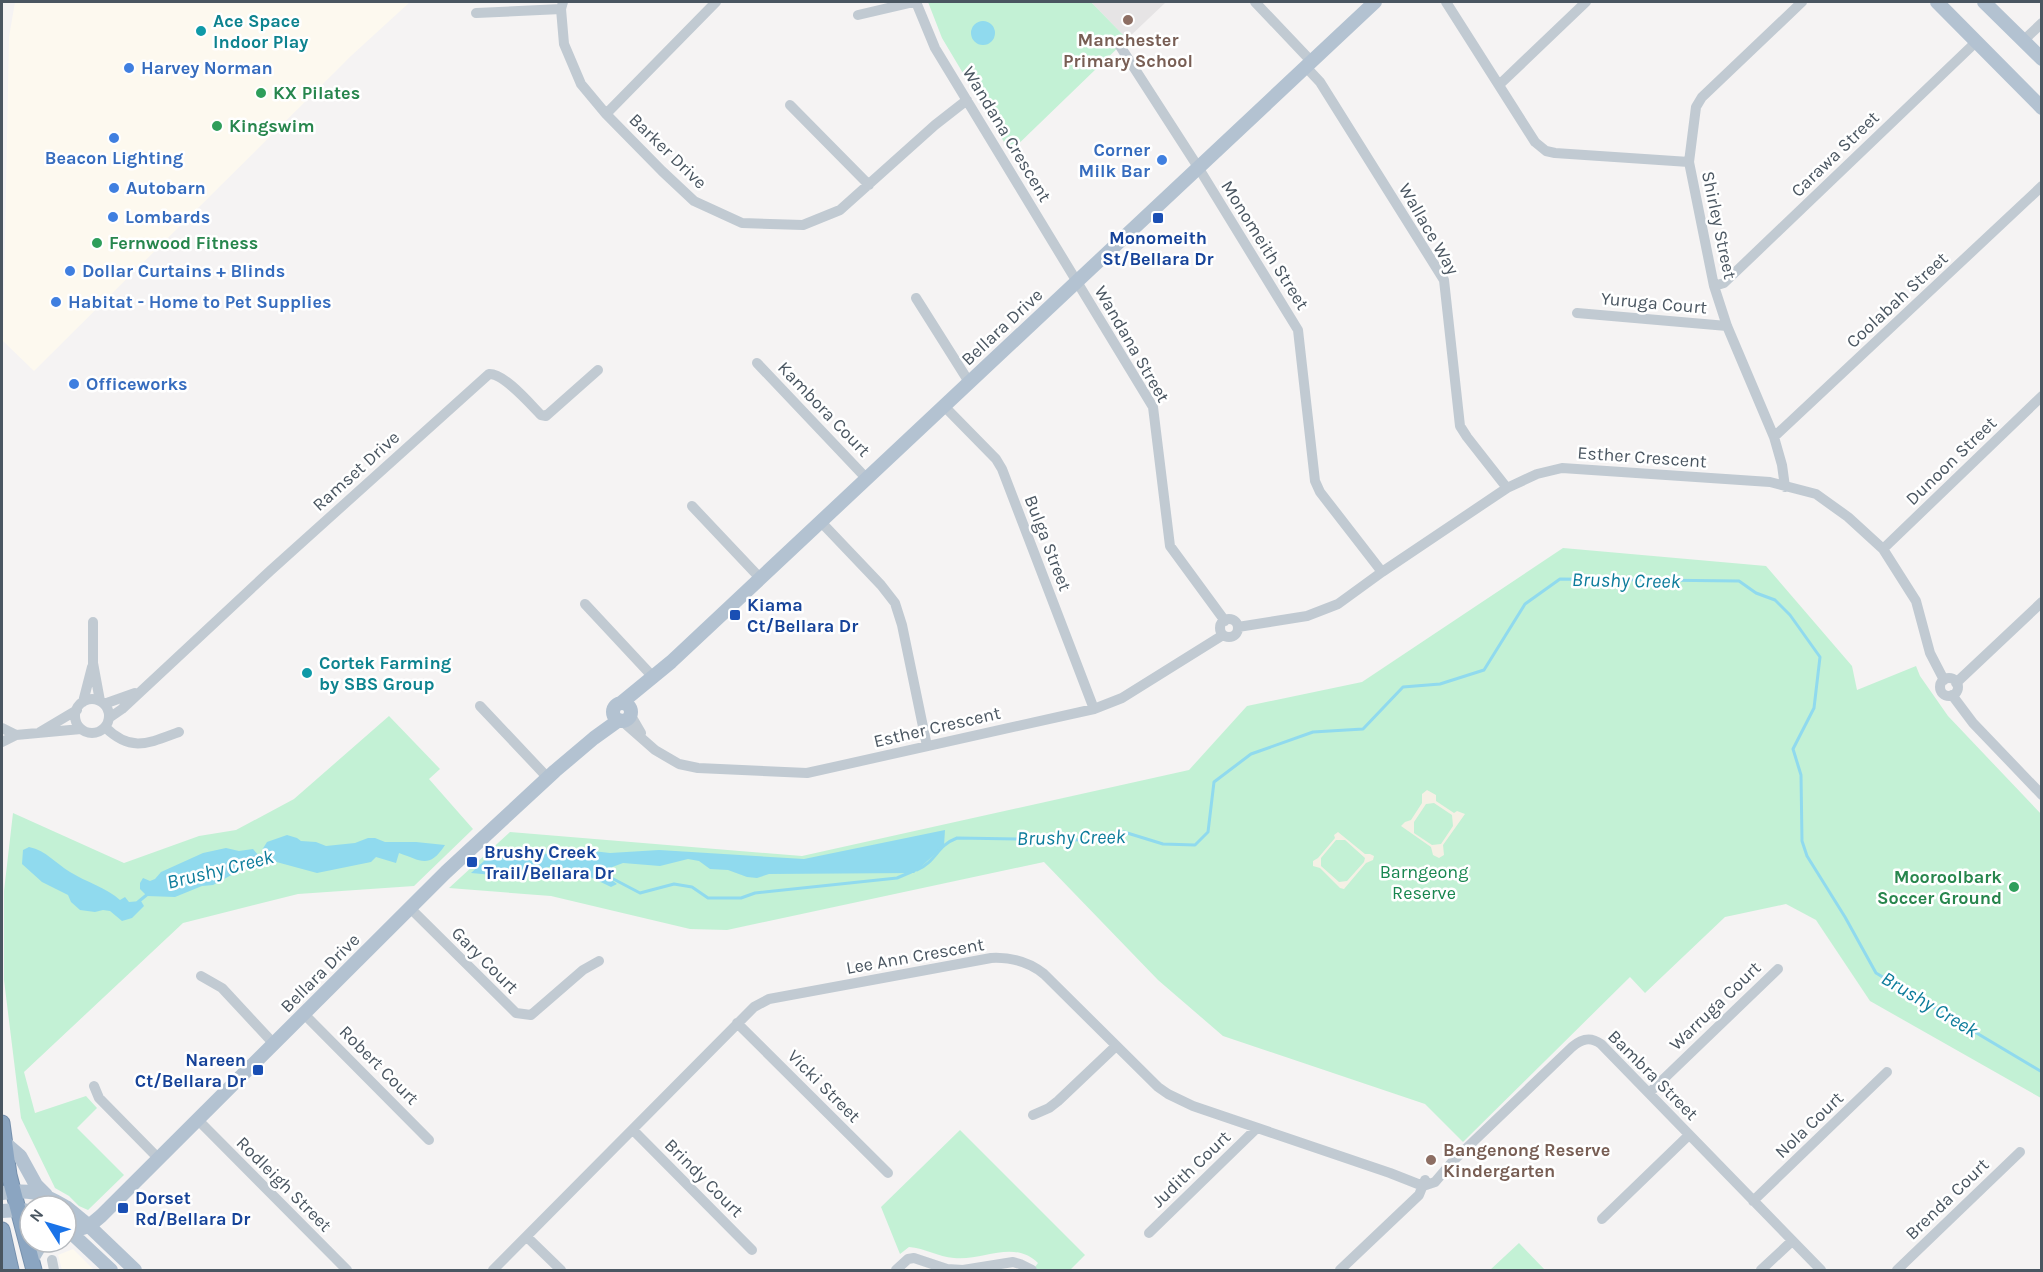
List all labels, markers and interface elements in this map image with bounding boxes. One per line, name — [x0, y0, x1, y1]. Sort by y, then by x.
place label: Ace Space Indoor Play — [213, 10, 308, 53]
marker: Manchester Primary School — [1121, 13, 1135, 27]
marker: Ace Space Indoor Play — [194, 24, 208, 38]
place label: Manchester Primary School — [1063, 29, 1193, 72]
place label: Harvey Norman — [141, 57, 273, 79]
marker: Harvey Norman — [122, 61, 136, 75]
street label: Wandana Crescent — [958, 62, 1056, 206]
place label: KX Pilates — [273, 82, 360, 104]
marker: KX Pilates — [254, 86, 268, 100]
street label: Carawa Street — [1786, 106, 1884, 202]
street label: Barker Drive — [624, 108, 712, 194]
place label: Kingswim — [229, 115, 315, 137]
marker: Kingswim — [210, 119, 224, 133]
marker: Beacon Lighting — [107, 131, 121, 145]
place label: Corner Milk Bar — [1078, 139, 1150, 182]
place label: Beacon Lighting — [45, 147, 184, 169]
marker: Corner Milk Bar — [1155, 153, 1169, 167]
street label: Shirley Street — [1697, 169, 1741, 281]
street label: Monomeith Street — [1216, 176, 1314, 314]
place label: Autobarn — [126, 177, 206, 199]
street label: Wallace Way — [1394, 179, 1464, 279]
marker: Autobarn — [107, 181, 121, 195]
place label: Lombards — [125, 206, 210, 228]
marker: Lombards — [106, 210, 120, 224]
marker: Monomeith St/Bellara Dr — [1151, 211, 1165, 225]
place label: Monomeith St/Bellara Dr — [1102, 227, 1214, 270]
place label: Fernwood Fitness — [109, 232, 258, 254]
marker: Fernwood Fitness — [90, 236, 104, 250]
street label: Coolabah Street — [1842, 247, 1952, 353]
place label: Dollar Curtains + Blinds — [82, 260, 285, 282]
marker: Dollar Curtains + Blinds — [63, 264, 77, 278]
street label: Wandana Street — [1090, 282, 1174, 407]
street label: Bellara Drive — [957, 284, 1047, 370]
street label: Yuruga Court — [1600, 287, 1708, 319]
place label: Habitat - Home to Pet Supplies — [68, 291, 331, 313]
marker: Habitat - Home to Pet Supplies — [49, 295, 63, 309]
street label: Kambora Court — [773, 357, 875, 461]
place label: Officeworks — [86, 373, 188, 395]
marker: Officeworks — [67, 377, 81, 391]
street label: Dunoon Street — [1901, 412, 2001, 510]
street label: Ramset Drive — [308, 426, 404, 516]
street label: Esther Crescent — [1577, 442, 1708, 473]
street label: Bulga Street — [1020, 492, 1076, 594]
water label: Brushy Creek — [1571, 568, 1681, 593]
place label: Kiama Ct/Bellara Dr — [747, 594, 858, 637]
marker: Kiama Ct/Bellara Dr — [728, 608, 742, 622]
place label: Cortek Farming by SBS Group — [319, 652, 452, 695]
marker: Cortek Farming by SBS Group — [300, 666, 314, 680]
street label: Esther Crescent — [871, 702, 1003, 752]
water label: Brushy Creek — [1016, 825, 1126, 850]
place label: Brushy Creek Trail/Bellara Dr — [484, 841, 614, 884]
water label: Brushy Creek — [165, 845, 277, 894]
marker: Brushy Creek Trail/Bellara Dr — [465, 855, 479, 869]
park label: Barngeong Reserve — [1380, 861, 1468, 904]
place label: Mooroolbark Soccer Ground — [1877, 866, 2002, 909]
marker: Mooroolbark Soccer Ground — [2007, 880, 2021, 894]
street label: Gary Court — [447, 922, 523, 998]
street label: Bellara Drive — [276, 929, 364, 1017]
street label: Lee Ann Crescent — [844, 933, 986, 979]
street label: Warruga Court — [1665, 957, 1766, 1055]
water label: Brushy Creek — [1877, 967, 1983, 1043]
street label: Robert Court — [335, 1021, 423, 1109]
street label: Bambra Street — [1603, 1025, 1703, 1125]
street label: Vicki Street — [783, 1045, 865, 1127]
place label: Nareen Ct/Bellara Dr — [135, 1049, 246, 1092]
marker: Nareen Ct/Bellara Dr — [251, 1063, 265, 1077]
street label: Nola Court — [1770, 1087, 1848, 1163]
street label: Judith Court — [1147, 1126, 1235, 1212]
street label: Rodleigh Street — [232, 1132, 336, 1236]
street label: Brindy Court — [660, 1134, 748, 1222]
place label: Bangenong Reserve Kindergarten — [1443, 1139, 1610, 1182]
marker: Bangenong Reserve Kindergarten — [1424, 1153, 1438, 1167]
street label: Brenda Court — [1901, 1154, 1994, 1244]
place label: Dorset Rd/Bellara Dr — [135, 1187, 250, 1230]
north arrow — [18, 1194, 78, 1254]
marker: Dorset Rd/Bellara Dr — [116, 1201, 130, 1215]
text: N — [25, 1205, 47, 1226]

